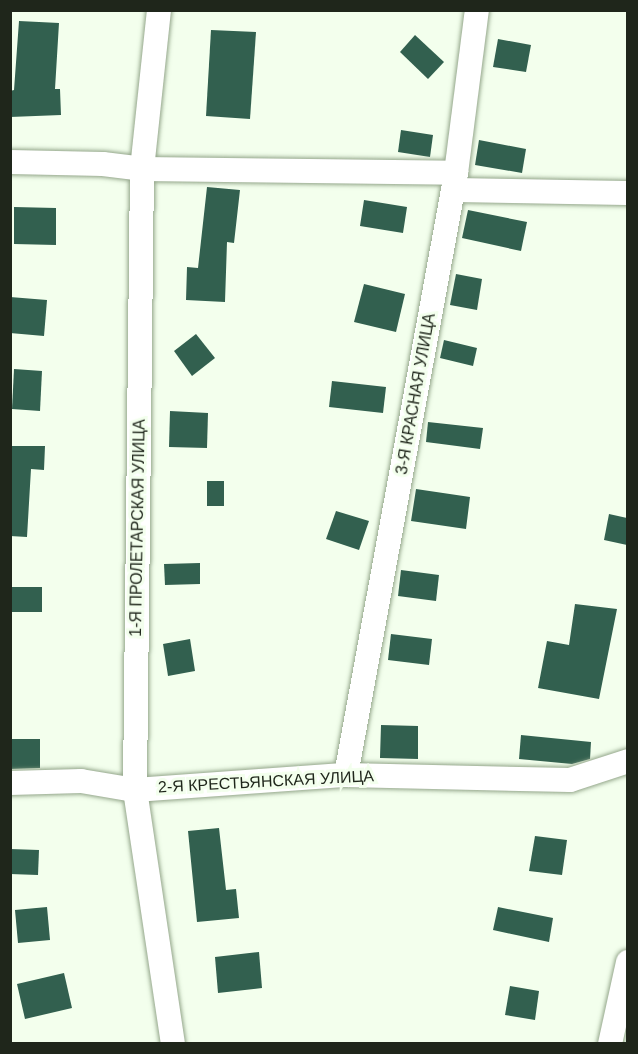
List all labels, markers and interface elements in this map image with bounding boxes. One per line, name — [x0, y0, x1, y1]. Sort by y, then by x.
street label: 3-Я КРАСНАЯ УЛИЦА — [392, 312, 440, 476]
street label: 1-Я ПРОЛЕТАРСКАЯ УЛИЦА — [127, 419, 149, 637]
street label: 2-Я КРЕСТЬЯНСКАЯ УЛИЦА — [158, 767, 374, 797]

